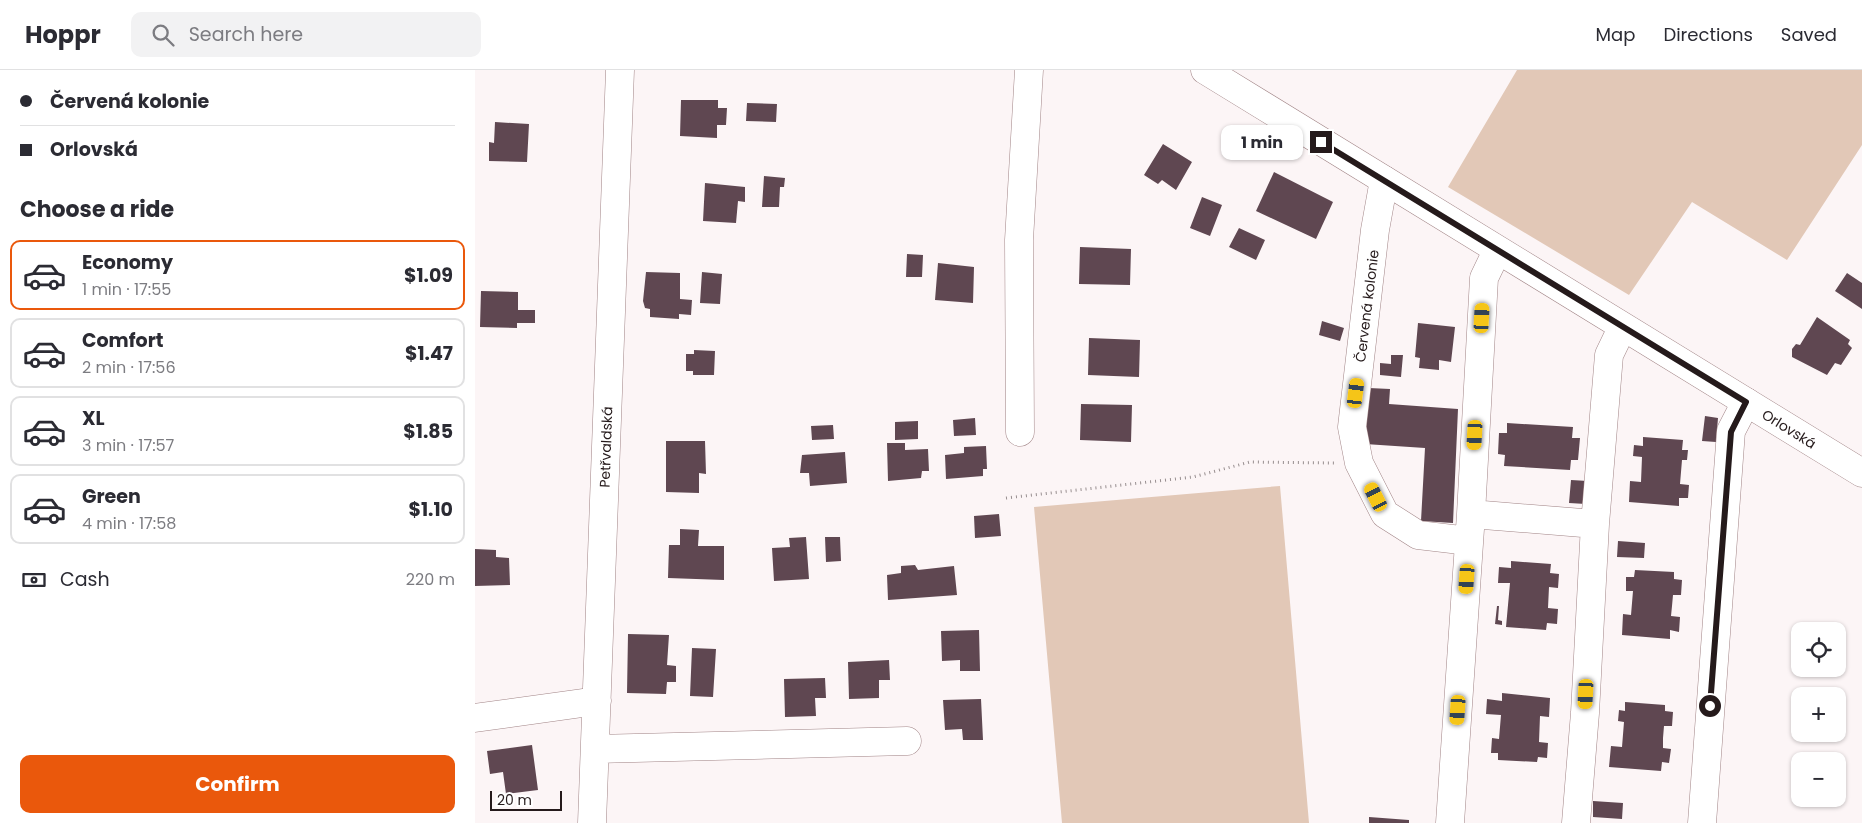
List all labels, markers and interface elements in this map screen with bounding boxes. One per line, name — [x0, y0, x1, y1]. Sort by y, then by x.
search box — [131, 12, 481, 57]
text: Hoppr — [25, 18, 101, 51]
icon: search — [149, 21, 177, 49]
text: Search here — [189, 21, 303, 48]
text: Map — [1596, 22, 1635, 47]
text: Directions — [1663, 22, 1753, 47]
text: Saved — [1781, 22, 1837, 47]
text: Červená kolonie — [50, 88, 209, 115]
callout: 1 min — [1221, 124, 1303, 160]
text: 1 min — [1241, 131, 1283, 154]
route end — [1310, 131, 1332, 153]
text: Orlovská — [50, 136, 138, 163]
text: Choose a ride — [20, 194, 174, 225]
street label: Červená kolonie — [1350, 248, 1384, 363]
text: Economy — [82, 249, 173, 276]
icon: car — [22, 253, 67, 298]
text: $1.09 — [404, 262, 453, 289]
text: 1 min · 17:55 — [82, 278, 171, 301]
car — [1473, 303, 1490, 333]
text: Comfort — [82, 327, 164, 354]
icon: car — [22, 331, 67, 376]
text: $1.47 — [405, 340, 453, 367]
text: 2 min · 17:56 — [82, 356, 176, 379]
car — [1346, 377, 1365, 409]
street label: Orlovská — [1758, 404, 1820, 454]
text: XL — [82, 405, 105, 432]
street label: Petřvaldská — [595, 406, 617, 488]
icon: car — [22, 409, 67, 454]
text: $1.85 — [403, 418, 453, 445]
car — [1466, 420, 1483, 450]
text: 3 min · 17:57 — [82, 434, 174, 457]
car — [1362, 480, 1389, 514]
text: Green — [82, 483, 141, 510]
icon: car — [22, 487, 67, 532]
text: $1.10 — [408, 496, 453, 523]
text: 4 min · 17:58 — [82, 512, 176, 535]
car — [1458, 564, 1475, 594]
icon: cash — [20, 566, 48, 594]
text: Cash — [60, 566, 110, 593]
text: 220 m — [406, 568, 455, 591]
map controls — [1791, 622, 1846, 807]
button: locate — [1791, 622, 1846, 677]
car — [1577, 679, 1594, 709]
button: + — [1791, 687, 1846, 742]
car — [1449, 695, 1466, 725]
route start — [1699, 695, 1721, 717]
button: − — [1791, 752, 1846, 807]
button: Confirm — [20, 755, 455, 813]
scale bar — [490, 788, 563, 811]
text: 20 m — [497, 790, 532, 810]

